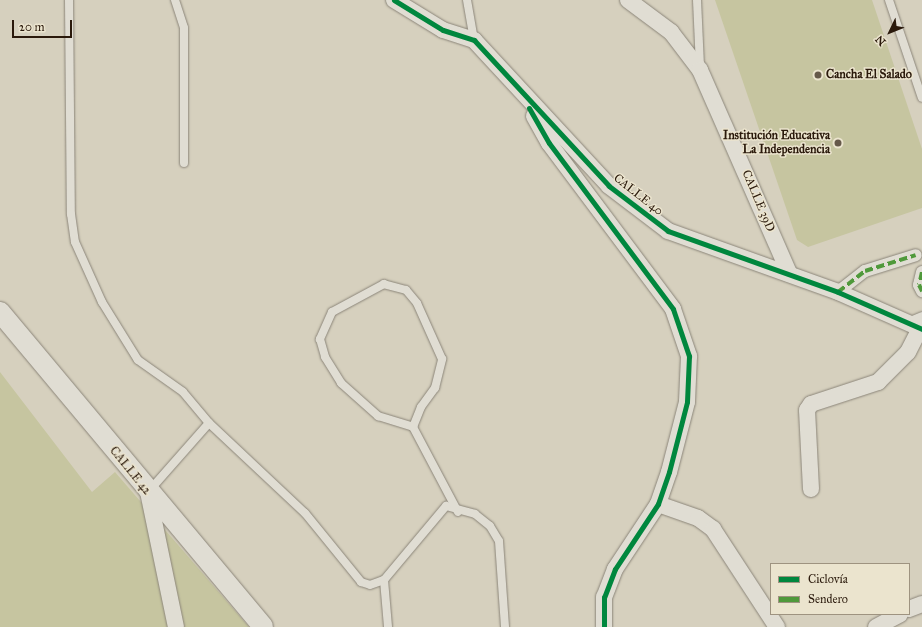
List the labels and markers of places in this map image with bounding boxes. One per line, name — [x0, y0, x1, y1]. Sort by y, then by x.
place label: Cancha El Salado — [826, 68, 912, 82]
marker: Cancha El Salado — [813, 70, 823, 80]
place label: Institución Educativa La Independencia — [723, 129, 830, 157]
marker: Institución Educativa La Independencia — [833, 138, 843, 148]

